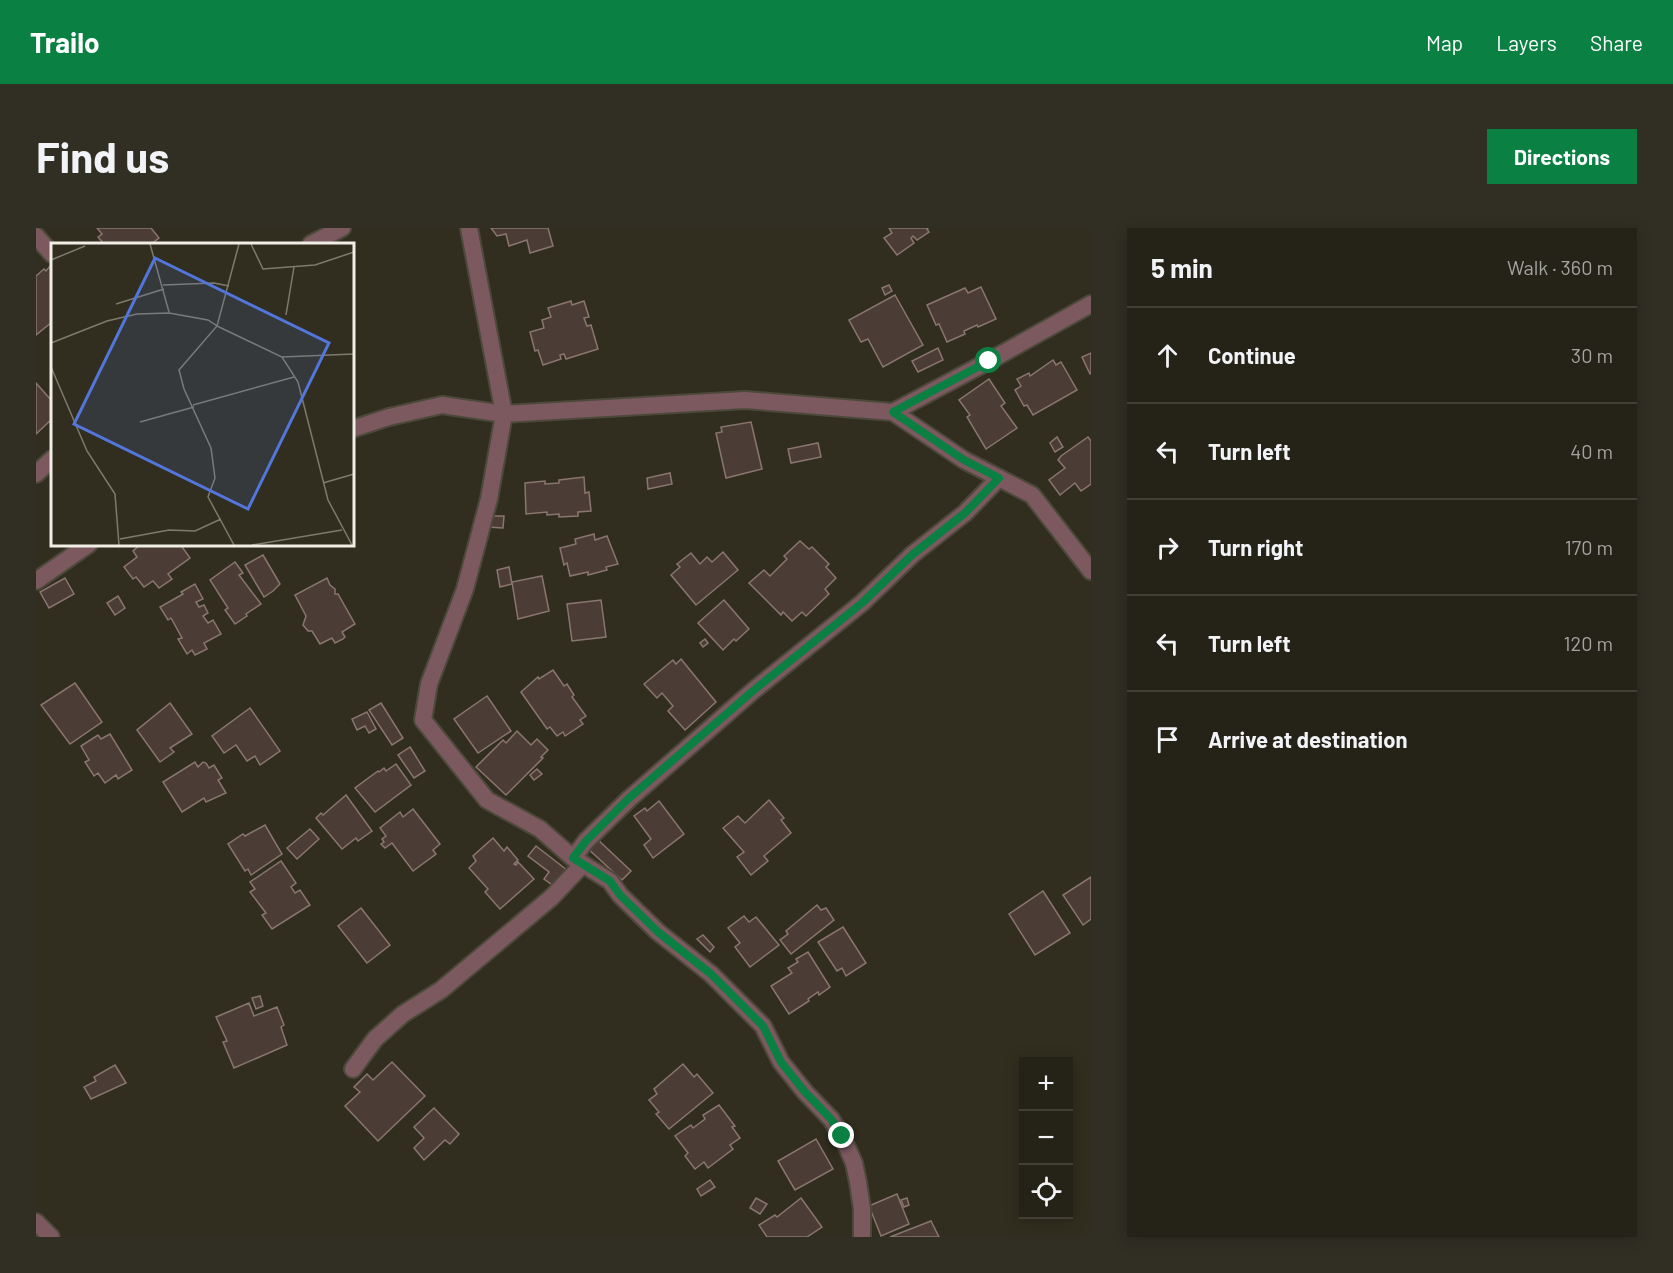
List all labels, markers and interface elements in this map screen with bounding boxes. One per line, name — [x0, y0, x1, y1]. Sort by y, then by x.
text: Trailo — [30, 25, 100, 59]
text: Map — [1426, 30, 1463, 55]
text: Layers — [1496, 30, 1557, 55]
text: Share — [1590, 30, 1643, 55]
button: Directions — [1487, 129, 1637, 184]
text: Find us — [36, 131, 169, 181]
inset map — [51, 243, 354, 546]
text: 5 min — [1151, 252, 1213, 283]
text: Walk · 360 m — [1507, 255, 1613, 279]
icon: ahead — [1151, 339, 1184, 372]
text: Continue — [1208, 342, 1296, 368]
text: 30 m — [1571, 343, 1613, 367]
route start — [975, 347, 1001, 373]
icon: left — [1151, 435, 1184, 468]
text: Turn left — [1208, 438, 1291, 464]
text: 40 m — [1570, 439, 1613, 463]
icon: right — [1151, 531, 1184, 564]
text: Turn right — [1208, 534, 1303, 560]
text: 170 m — [1565, 535, 1613, 559]
icon: left — [1151, 627, 1184, 660]
text: Turn left — [1208, 630, 1291, 656]
text: 120 m — [1563, 631, 1613, 655]
icon: arrive — [1151, 723, 1184, 756]
text: Arrive at destination — [1208, 726, 1407, 752]
map controls — [1019, 1057, 1073, 1219]
button: + — [1019, 1057, 1073, 1111]
button: − — [1019, 1111, 1073, 1165]
route end — [828, 1122, 854, 1148]
button: locate — [1019, 1165, 1073, 1219]

